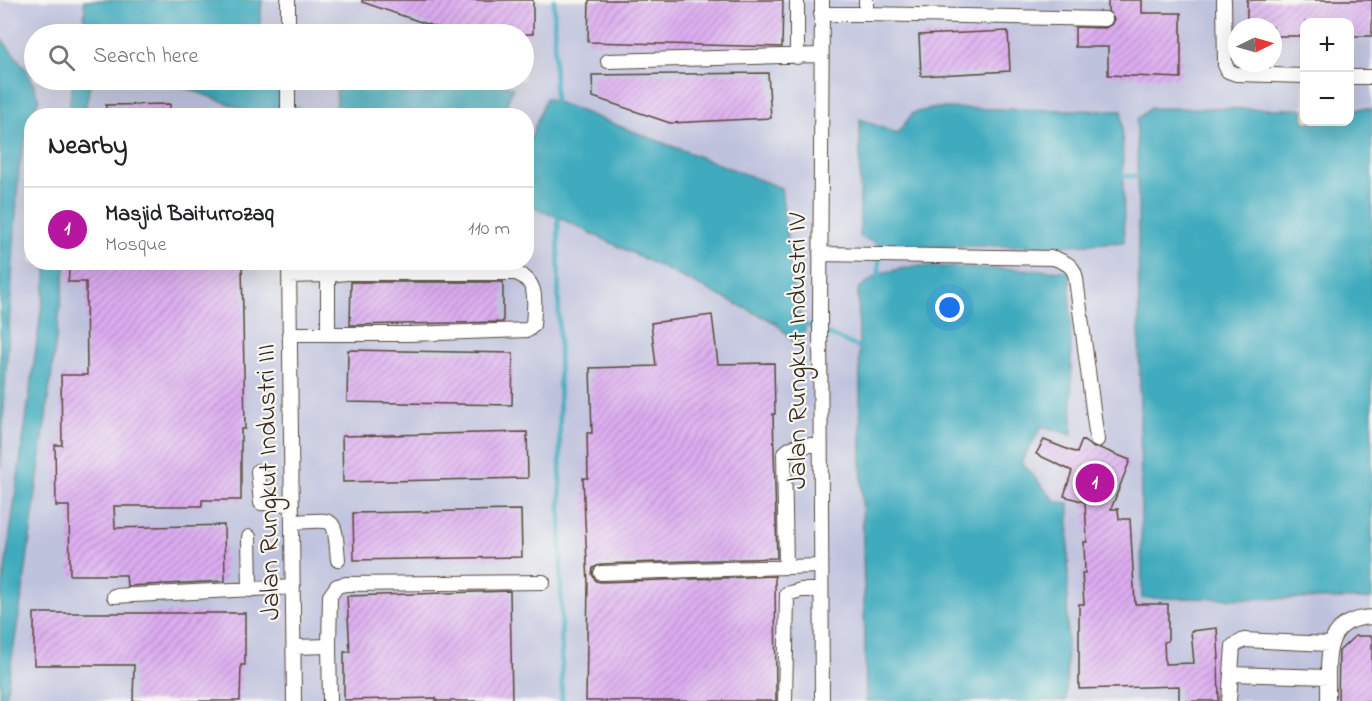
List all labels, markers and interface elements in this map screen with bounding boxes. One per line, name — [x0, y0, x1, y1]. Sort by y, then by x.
north arrow — [1228, 18, 1282, 72]
map controls — [1300, 18, 1354, 126]
button: + — [1300, 18, 1354, 72]
search box — [24, 24, 534, 90]
icon: search — [45, 41, 78, 74]
text: Search here — [93, 41, 198, 73]
button: − — [1300, 72, 1354, 126]
text: Nearby — [48, 128, 127, 166]
text: Masjid Baiturrozaq — [105, 199, 274, 231]
street label: Jalan Rungkut Industri IV — [779, 212, 818, 489]
text: 1 — [64, 215, 71, 244]
text: 110 m — [468, 215, 510, 244]
text: Mosque — [105, 231, 166, 260]
your location — [935, 293, 964, 322]
street label: Jalan Rungkut Industri III — [248, 343, 291, 621]
pin: 1 — [1076, 460, 1114, 506]

